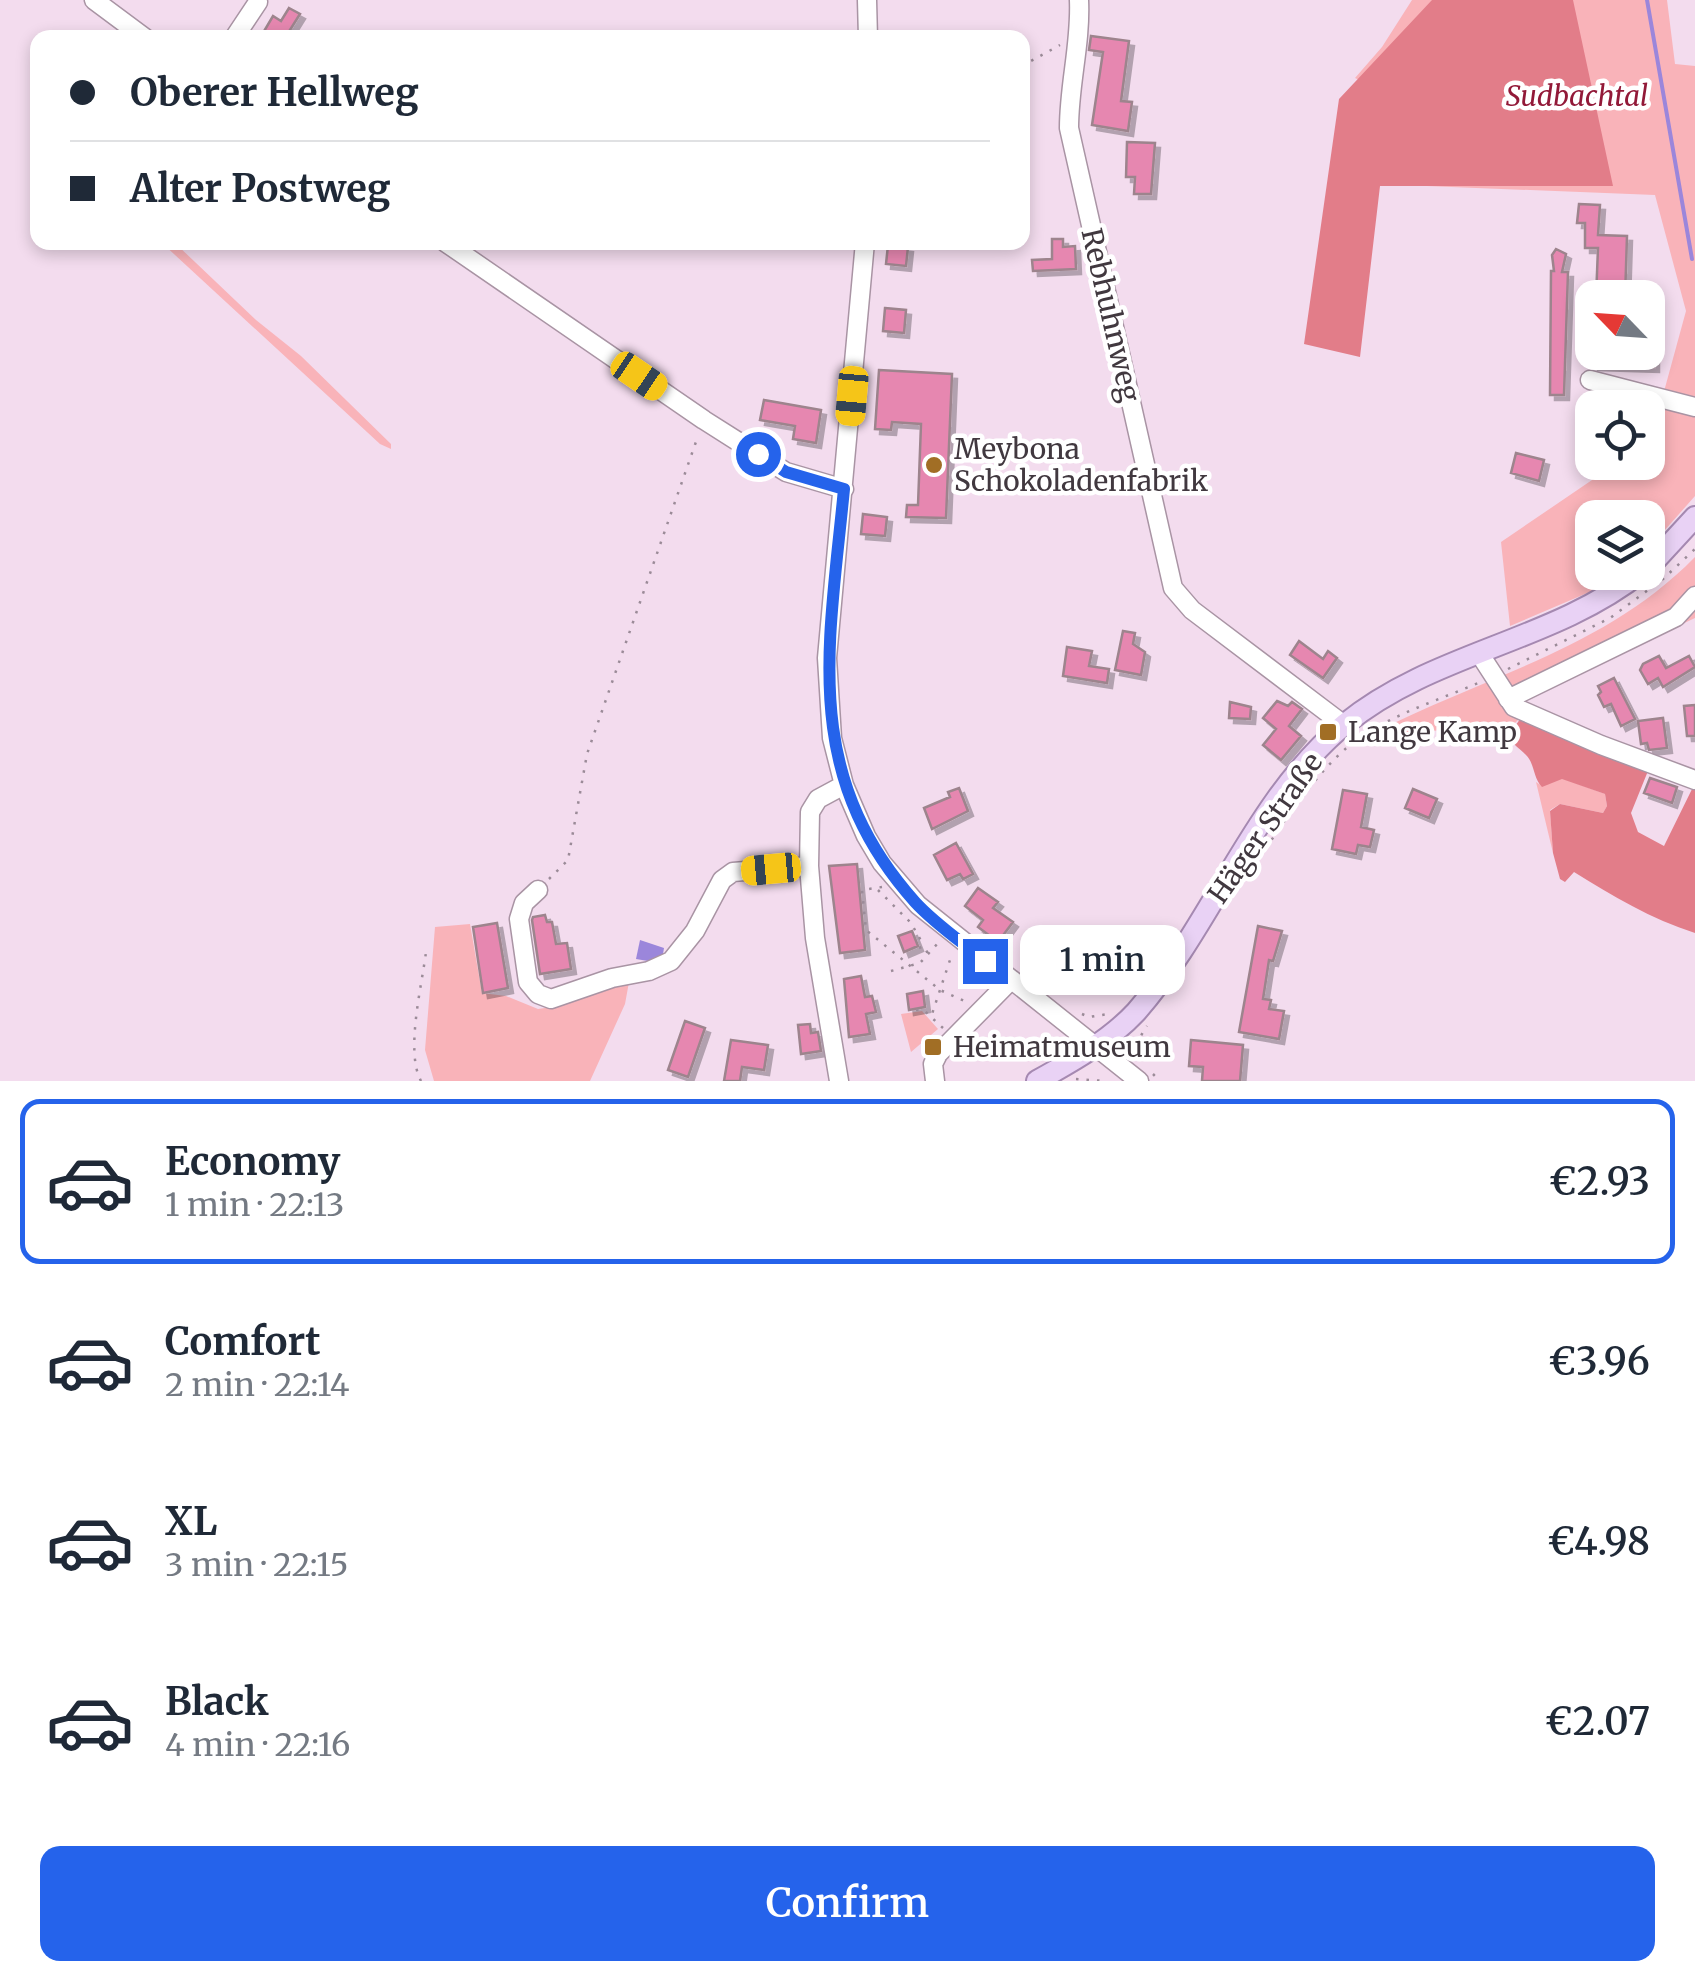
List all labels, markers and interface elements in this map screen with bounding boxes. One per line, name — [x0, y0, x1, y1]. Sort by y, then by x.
text: Oberer Hellweg — [130, 69, 419, 116]
park label: Sudbachtal — [1506, 78, 1648, 114]
text: Alter Postweg — [130, 165, 391, 212]
street label: Rebhuhnweg — [1074, 225, 1148, 405]
north arrow — [1575, 280, 1665, 370]
map controls — [1575, 280, 1665, 590]
car — [606, 347, 672, 405]
car — [834, 365, 870, 427]
button: locate — [1575, 390, 1665, 480]
place label: Meybona Schokoladenfabrik — [954, 431, 1208, 499]
route start — [736, 432, 781, 477]
marker: Meybona Schokoladenfabrik — [923, 454, 945, 476]
button: layers — [1575, 500, 1665, 590]
place label: Lange Kamp — [1348, 714, 1517, 750]
marker: Lange Kamp — [1317, 721, 1339, 743]
street label: Häger Straße — [1200, 746, 1330, 910]
car — [740, 851, 802, 887]
callout: 1 min — [1020, 926, 1185, 996]
route end — [963, 939, 1008, 984]
text: 1 min — [1059, 940, 1146, 980]
place label: Heimatmuseum — [953, 1029, 1171, 1065]
marker: Heimatmuseum — [922, 1036, 944, 1058]
icon: car — [45, 1137, 135, 1227]
text: Economy — [165, 1138, 340, 1185]
text: €2.93 — [1549, 1158, 1650, 1205]
text: 1 min · 22:13 — [165, 1185, 344, 1225]
icon: car — [45, 1317, 135, 1407]
text: Comfort — [165, 1318, 321, 1365]
text: €3.96 — [1548, 1338, 1650, 1385]
text: 2 min · 22:14 — [165, 1365, 349, 1405]
icon: car — [45, 1497, 135, 1587]
text: XL — [165, 1498, 217, 1545]
text: €4.98 — [1547, 1518, 1650, 1565]
text: 3 min · 22:15 — [165, 1545, 348, 1585]
icon: car — [45, 1677, 135, 1767]
text: Black — [165, 1678, 269, 1725]
text: €2.07 — [1545, 1698, 1650, 1745]
text: 4 min · 22:16 — [165, 1725, 350, 1765]
button: Confirm — [40, 1846, 1655, 1961]

